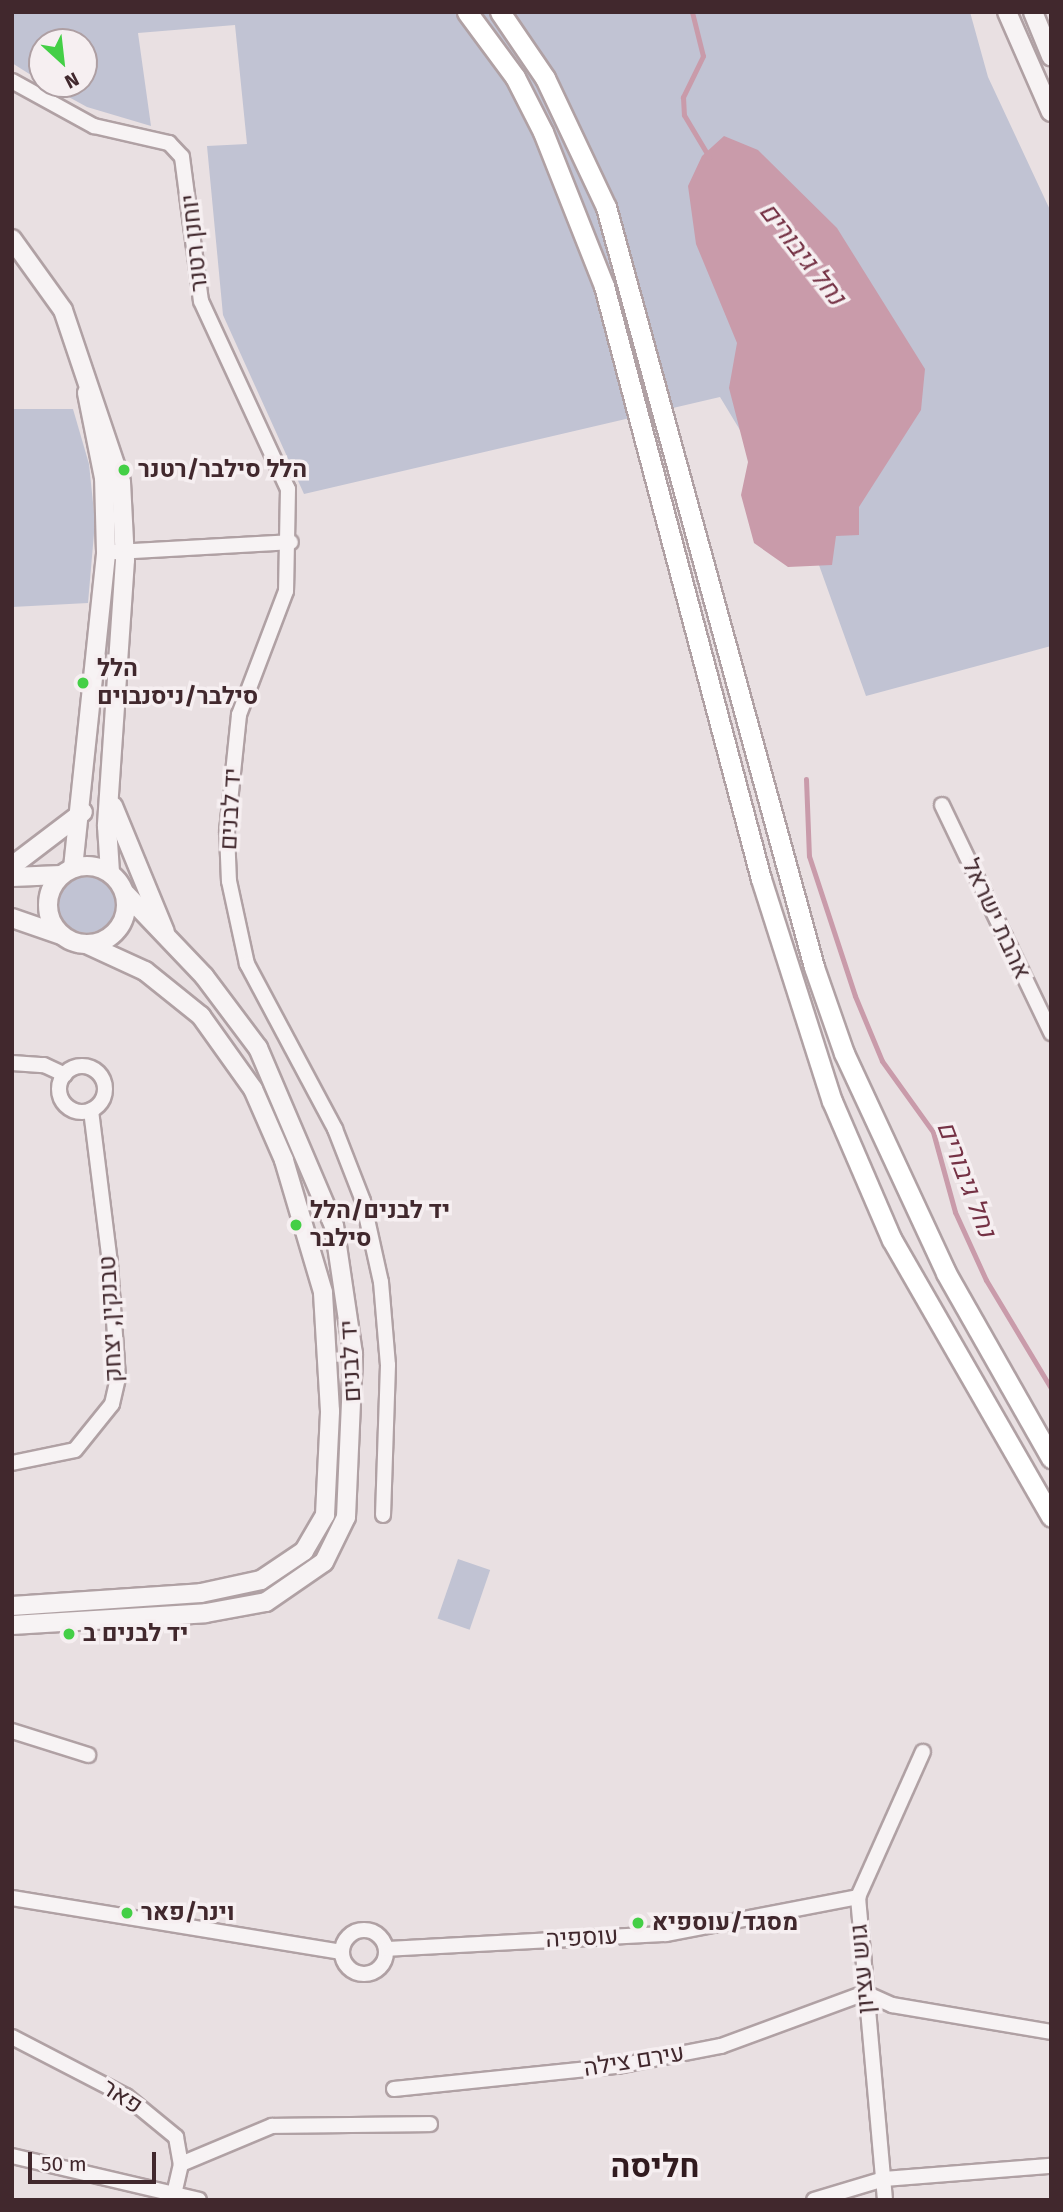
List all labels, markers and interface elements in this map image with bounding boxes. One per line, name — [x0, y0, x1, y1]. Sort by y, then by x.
north arrow — [28, 28, 98, 98]
text: N — [61, 67, 83, 93]
street label: יוחנן רטנר — [176, 193, 214, 293]
water label: נחל גיבורים — [752, 196, 852, 312]
place label: הלל סילבר/רטנר — [138, 456, 307, 484]
marker: הלל סילבר/רטנר — [116, 462, 132, 478]
place label: הלל סילבר/ניסנבוים — [97, 655, 258, 711]
marker: הלל סילבר/ניסנבוים — [75, 675, 91, 691]
street label: יד לבנים — [214, 767, 248, 851]
street label: אהבת ישראל — [956, 854, 1036, 984]
water label: נחל גיבורים — [930, 1117, 1002, 1241]
place label: יד לבנים/הלל סילבר — [310, 1197, 450, 1253]
marker: יד לבנים/הלל סילבר — [288, 1217, 304, 1233]
street label: טבנקין, יצחק — [93, 1255, 129, 1383]
street label: יד לבנים — [334, 1319, 368, 1403]
place label: יד לבנים ב — [83, 1620, 188, 1648]
marker: יד לבנים ב — [61, 1626, 77, 1642]
place label: וינר/פאר — [141, 1899, 235, 1927]
marker: וינר/פאר — [119, 1905, 135, 1921]
place label: מסגד/עוספיא — [652, 1909, 798, 1937]
marker: מסגד/עוספיא — [630, 1915, 646, 1931]
street label: עוספיה — [545, 1922, 619, 1954]
street label: גוש עציון — [845, 1923, 881, 2015]
street label: עירם צילה — [582, 2039, 686, 2083]
street label: פאר — [96, 2073, 148, 2121]
scale bar — [32, 2138, 159, 2182]
district label: חליסה — [611, 2147, 699, 2185]
text: 50 m — [41, 2151, 87, 2177]

